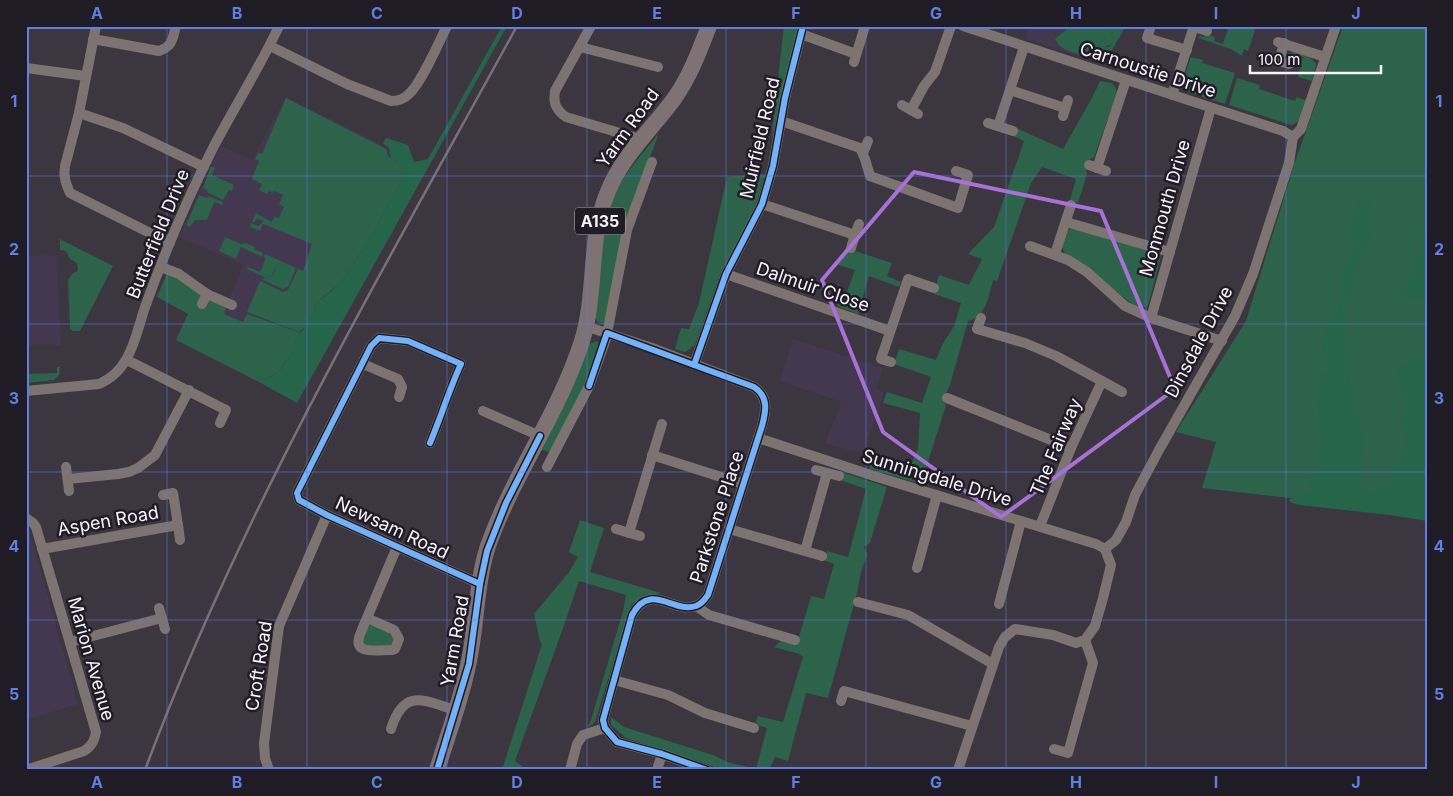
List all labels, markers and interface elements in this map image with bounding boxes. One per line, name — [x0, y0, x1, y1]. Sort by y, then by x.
text: A — [91, 3, 103, 23]
text: B — [232, 3, 242, 23]
text: C — [371, 3, 383, 23]
text: D — [511, 3, 523, 23]
text: E — [652, 3, 662, 23]
text: F — [791, 3, 801, 23]
text: G — [930, 3, 942, 23]
text: H — [1070, 3, 1082, 23]
text: I — [1214, 3, 1218, 23]
text: J — [1351, 3, 1361, 23]
street label: Carnoustie Drive — [1077, 38, 1219, 102]
scale bar — [1250, 42, 1382, 74]
text: 100 m — [1258, 50, 1300, 69]
street label: Muirfield Road — [735, 75, 784, 201]
street label: Yarm Road — [592, 84, 663, 171]
text: 1 — [11, 91, 17, 111]
text: 1 — [1436, 91, 1442, 111]
street label: Monmouth Drive — [1135, 137, 1194, 279]
street label: Butterfield Drive — [122, 166, 193, 302]
road number: A135 — [575, 208, 625, 235]
text: 2 — [9, 239, 19, 259]
text: 2 — [1434, 239, 1444, 259]
street label: Dalmuir Close — [754, 257, 873, 316]
street label: Dinsdale Drive — [1160, 282, 1237, 401]
text: 3 — [9, 388, 19, 408]
text: 3 — [1434, 388, 1444, 408]
street label: The Fairway — [1026, 395, 1086, 499]
street label: Sunningdale Drive — [860, 445, 1014, 510]
street label: Parkstone Place — [685, 448, 748, 585]
street label: Newsam Road — [332, 492, 452, 563]
street label: Aspen Road — [56, 501, 160, 540]
text: 4 — [9, 536, 20, 556]
text: 4 — [1434, 536, 1445, 556]
street label: Yarm Road — [436, 594, 473, 688]
street label: Marion Avenue — [64, 595, 119, 723]
street label: Croft Road — [241, 619, 276, 712]
text: 5 — [9, 684, 19, 704]
text: 5 — [1434, 684, 1444, 704]
text: A — [91, 772, 103, 792]
text: B — [232, 772, 242, 792]
text: C — [371, 772, 383, 792]
text: D — [511, 772, 523, 792]
text: E — [652, 772, 662, 792]
text: F — [791, 772, 801, 792]
text: G — [930, 772, 942, 792]
text: H — [1070, 772, 1082, 792]
text: I — [1214, 772, 1218, 792]
text: J — [1351, 772, 1361, 792]

